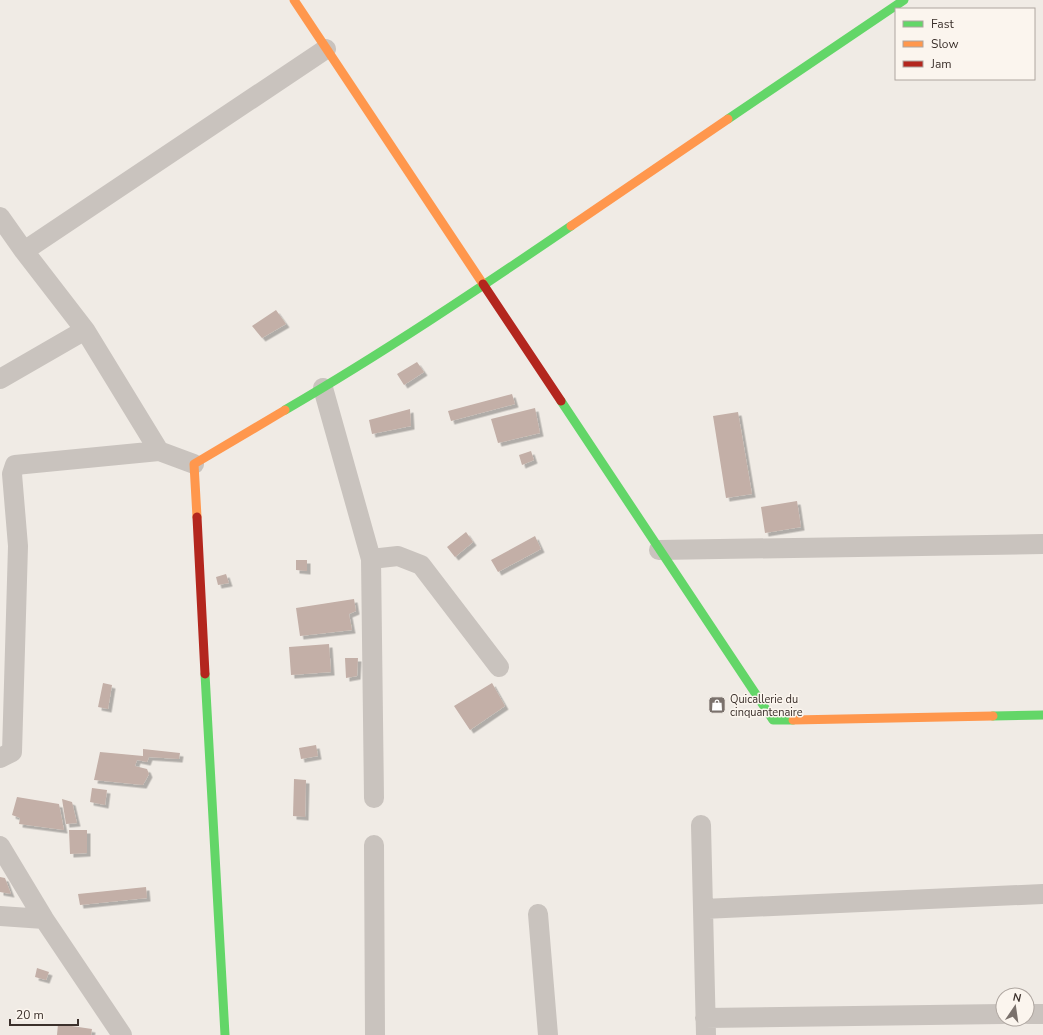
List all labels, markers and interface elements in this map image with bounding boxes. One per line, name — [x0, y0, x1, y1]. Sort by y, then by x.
legend — [895, 8, 1035, 80]
text: Fast — [931, 16, 954, 32]
text: Slow — [931, 36, 959, 52]
text: Jam — [930, 56, 952, 72]
place label: Quicallerie du cinquantenaire — [730, 692, 803, 720]
shop icon: Quicallerie du cinquantenaire — [707, 695, 727, 715]
north arrow — [995, 987, 1035, 1027]
text: N — [1011, 990, 1023, 1006]
scale bar — [10, 1001, 78, 1027]
text: 20 m — [16, 1007, 44, 1023]

